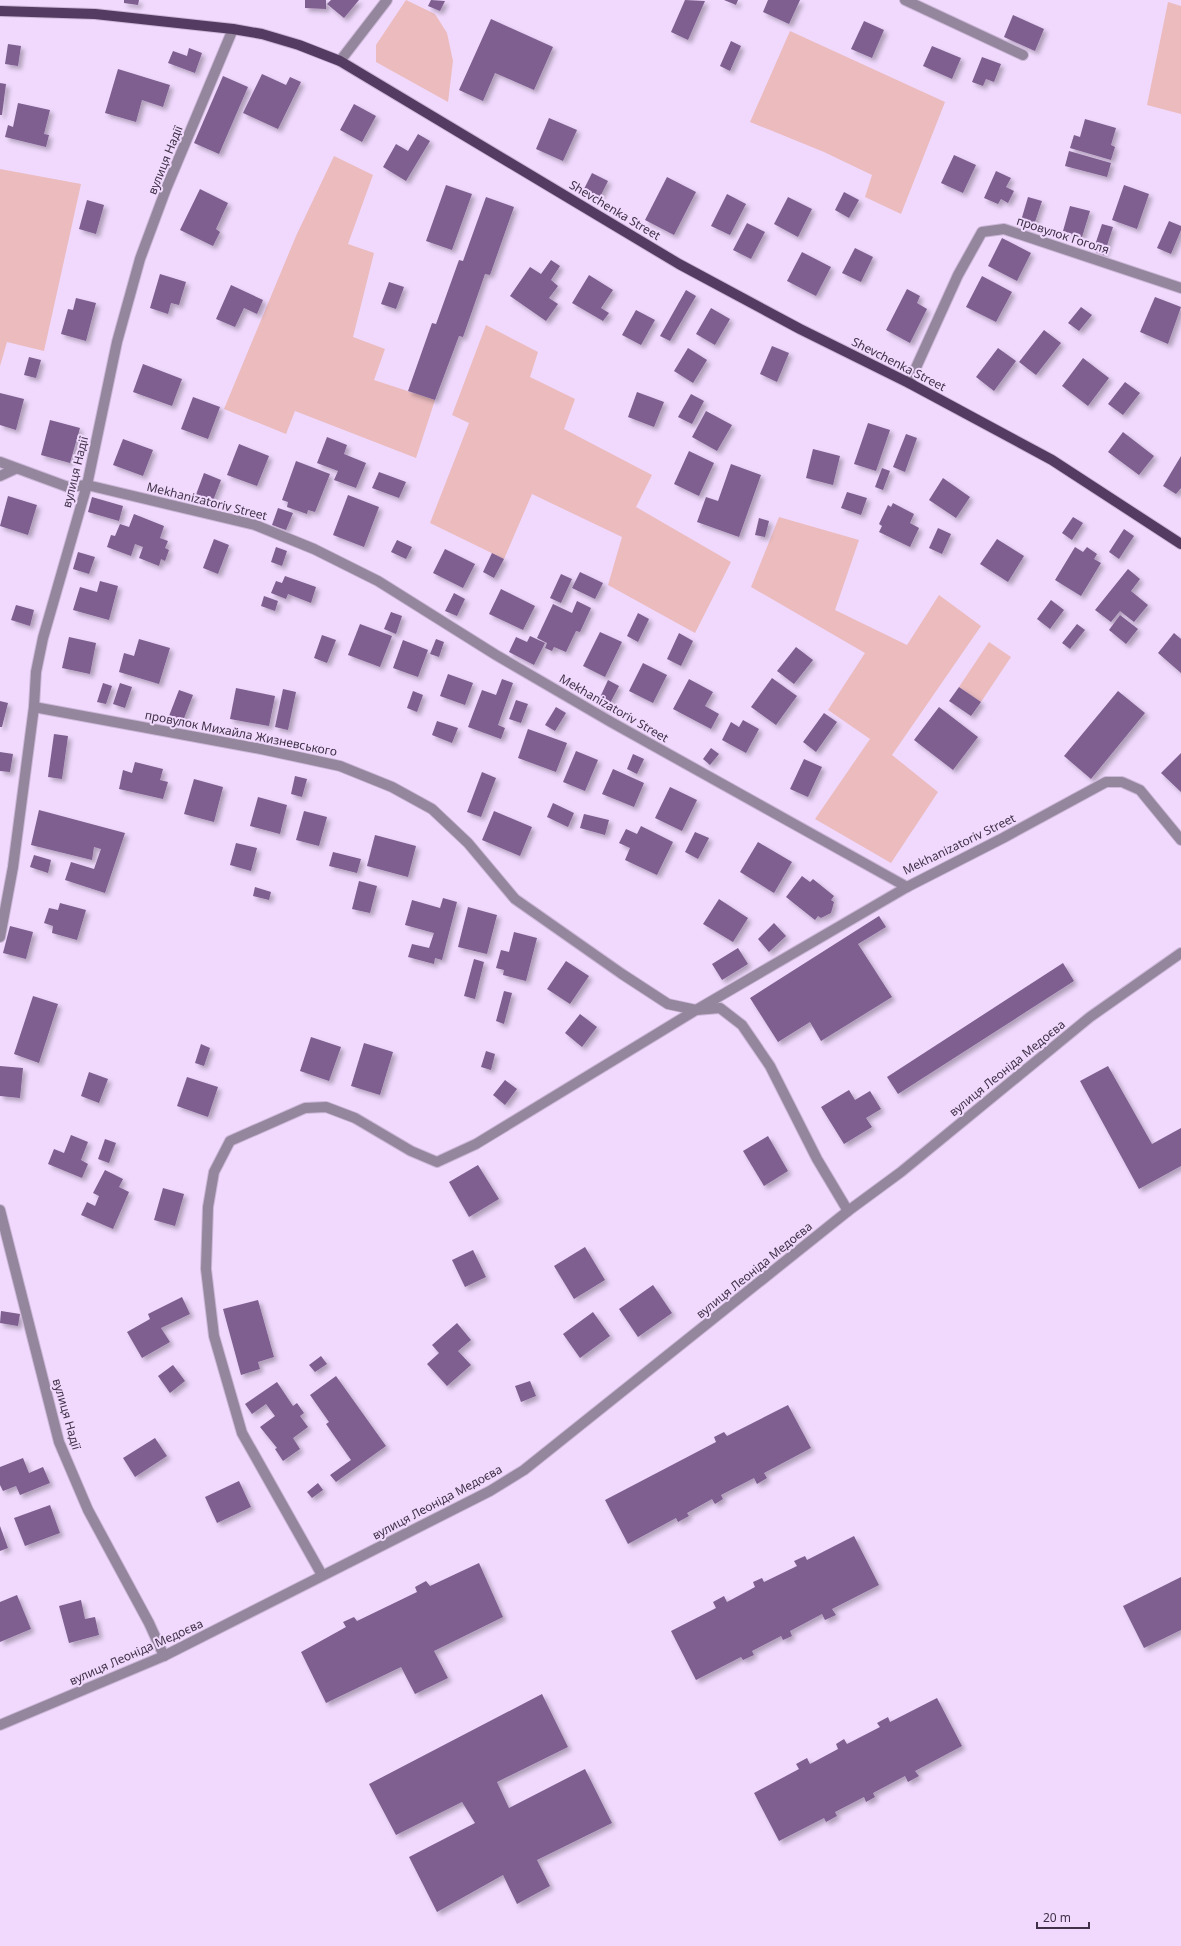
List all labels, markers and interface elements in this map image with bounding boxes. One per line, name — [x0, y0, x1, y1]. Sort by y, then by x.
street label: вулиця Надії — [143, 123, 187, 197]
street label: Shevchenka Street — [566, 176, 664, 244]
street label: провулок Гоголя — [1014, 212, 1112, 258]
street label: Shevchenka Street — [849, 333, 950, 395]
street label: вулиця Надії — [58, 434, 92, 510]
street label: Mekhanizatoriv Street — [145, 478, 270, 524]
street label: Mekhanizatoriv Street — [556, 670, 672, 747]
street label: провулок Михайла Жизневського — [143, 706, 339, 760]
street label: Mekhanizatoriv Street — [900, 809, 1019, 879]
street label: вулиця Леоніда Медоєва — [945, 1016, 1069, 1120]
street label: вулиця Леоніда Медоєва — [692, 1218, 816, 1322]
street label: вулиця Надії — [49, 1377, 85, 1451]
street label: вулиця Леоніда Медоєва — [369, 1460, 505, 1544]
street label: вулиця Леоніда Медоєва — [66, 1615, 206, 1689]
scale bar — [1037, 1904, 1089, 1930]
text: 20 m — [1043, 1909, 1071, 1926]

